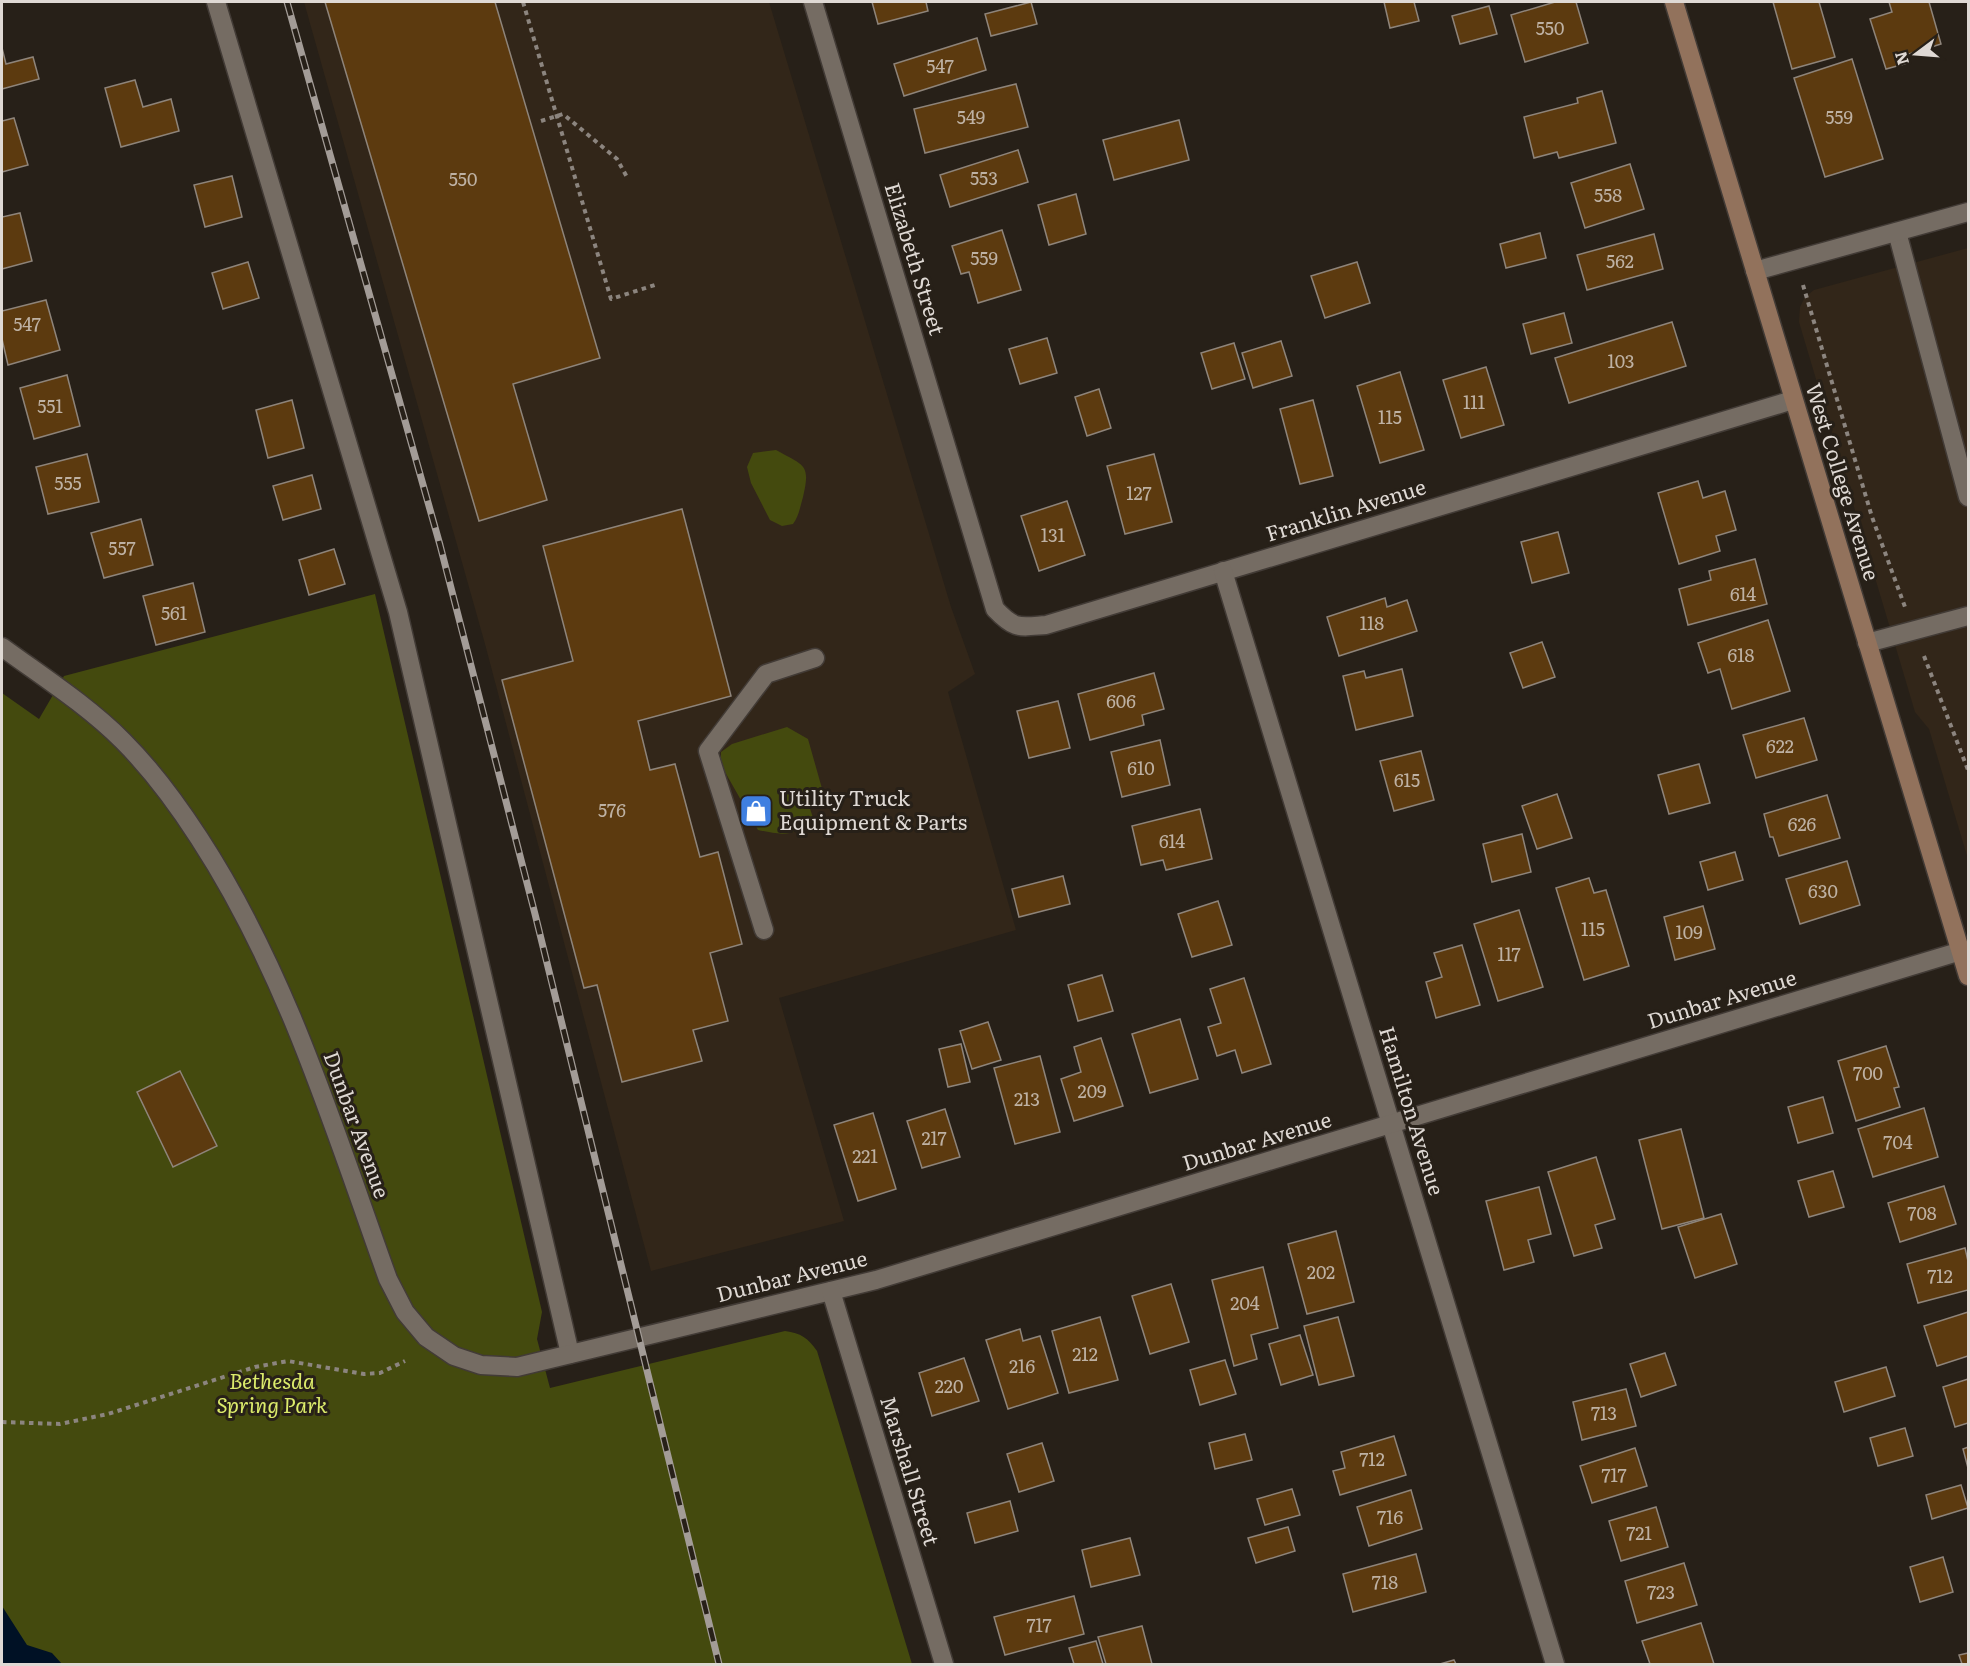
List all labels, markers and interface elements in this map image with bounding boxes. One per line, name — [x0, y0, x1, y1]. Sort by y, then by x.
house number: 550 — [1536, 14, 1564, 41]
north arrow — [1886, 24, 1946, 84]
text: N — [1887, 49, 1914, 68]
house number: 547 — [926, 52, 954, 79]
house number: 549 — [957, 103, 985, 130]
house number: 559 — [1825, 103, 1853, 130]
house number: 553 — [970, 164, 998, 191]
house number: 550 — [449, 165, 477, 192]
street label: Elizabeth Street — [878, 178, 954, 339]
house number: 558 — [1594, 181, 1622, 208]
house number: 559 — [970, 244, 998, 271]
house number: 562 — [1606, 247, 1634, 274]
house number: 547 — [13, 310, 41, 337]
house number: 103 — [1607, 347, 1635, 374]
street label: West College Avenue — [1800, 379, 1889, 584]
house number: 111 — [1463, 388, 1485, 415]
house number: 551 — [37, 392, 63, 419]
house number: 115 — [1378, 403, 1402, 430]
house number: 555 — [54, 469, 82, 496]
street label: Franklin Avenue — [1261, 469, 1429, 548]
house number: 127 — [1126, 479, 1152, 506]
house number: 131 — [1041, 521, 1065, 548]
house number: 557 — [108, 534, 136, 561]
house number: 614 — [1730, 580, 1756, 607]
house number: 561 — [161, 599, 187, 626]
house number: 118 — [1360, 609, 1384, 636]
house number: 618 — [1728, 641, 1755, 668]
house number: 606 — [1106, 687, 1136, 714]
house number: 622 — [1766, 732, 1794, 759]
house number: 610 — [1127, 754, 1155, 781]
house number: 615 — [1394, 766, 1420, 793]
place label: Utility Truck Equipment & Parts — [779, 781, 967, 836]
shop icon: Utility Truck Equipment & Parts — [738, 793, 774, 829]
house number: 576 — [598, 796, 626, 823]
house number: 626 — [1788, 810, 1817, 837]
house number: 614 — [1159, 827, 1185, 854]
house number: 630 — [1808, 877, 1838, 904]
house number: 115 — [1581, 915, 1605, 942]
house number: 109 — [1675, 918, 1703, 945]
house number: 117 — [1497, 940, 1521, 967]
street label: Dunbar Avenue — [1643, 960, 1800, 1035]
street label: Hamilton Avenue — [1373, 1022, 1454, 1199]
street label: Dunbar Avenue — [317, 1046, 399, 1202]
house number: 700 — [1853, 1059, 1883, 1086]
house number: 209 — [1078, 1077, 1106, 1104]
house number: 213 — [1014, 1085, 1040, 1112]
street label: Dunbar Avenue — [1178, 1102, 1335, 1177]
house number: 217 — [921, 1124, 947, 1151]
house number: 704 — [1883, 1128, 1913, 1155]
house number: 221 — [852, 1142, 878, 1169]
house number: 708 — [1907, 1199, 1937, 1226]
street label: Dunbar Avenue — [713, 1241, 870, 1308]
house number: 202 — [1307, 1258, 1335, 1285]
house number: 712 — [1927, 1262, 1953, 1289]
house number: 204 — [1230, 1289, 1260, 1316]
house number: 212 — [1072, 1340, 1098, 1367]
house number: 216 — [1009, 1352, 1035, 1379]
park label: Bethesda Spring Park — [216, 1364, 328, 1419]
house number: 220 — [935, 1372, 963, 1399]
street label: Marshall Street — [874, 1392, 949, 1549]
house number: 713 — [1591, 1399, 1617, 1426]
house number: 712 — [1359, 1445, 1385, 1472]
house number: 717 — [1601, 1461, 1627, 1488]
house number: 716 — [1377, 1503, 1403, 1530]
house number: 721 — [1626, 1519, 1652, 1546]
house number: 718 — [1372, 1568, 1398, 1595]
house number: 723 — [1647, 1578, 1675, 1605]
house number: 717 — [1026, 1611, 1052, 1638]

